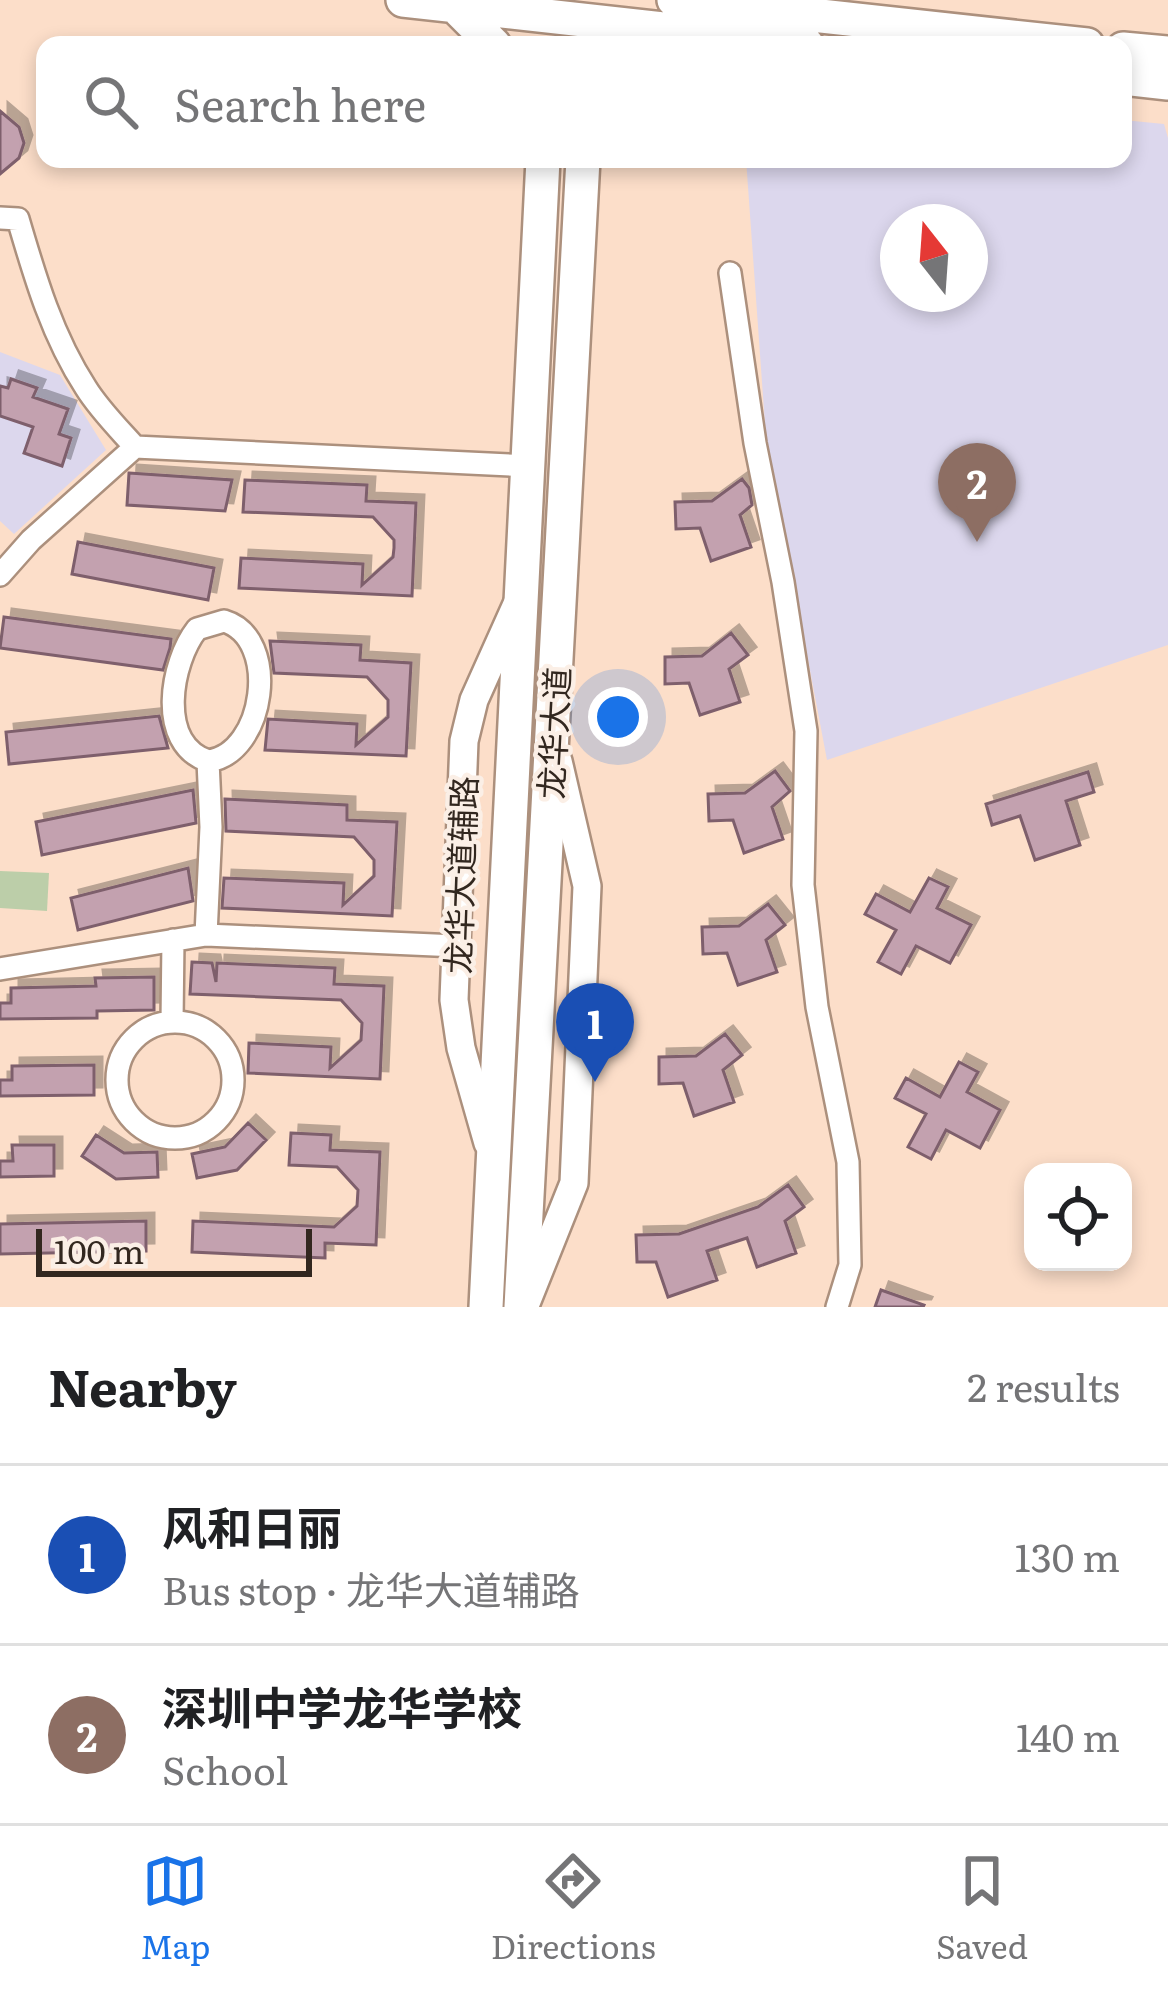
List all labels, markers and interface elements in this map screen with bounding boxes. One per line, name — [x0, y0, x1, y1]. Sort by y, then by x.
search box — [36, 36, 1132, 168]
icon: search — [78, 69, 144, 135]
text: Search here — [174, 69, 426, 136]
north arrow — [880, 204, 988, 312]
pin: 2 — [938, 443, 1016, 542]
street label: 龙华大道 — [524, 666, 580, 800]
your location — [588, 687, 648, 747]
street label: 龙华大道辅路 — [431, 775, 487, 975]
pin: 1 — [556, 983, 634, 1082]
map controls — [1024, 1163, 1132, 1271]
button: locate — [1024, 1163, 1132, 1271]
scale bar — [36, 1223, 312, 1276]
text: 100 m — [54, 1225, 144, 1274]
text: Nearby — [48, 1347, 237, 1423]
text: 2 results — [967, 1356, 1120, 1414]
text: 风和日丽 — [162, 1492, 342, 1559]
text: 1 — [79, 1526, 95, 1584]
text: 130 m — [1015, 1526, 1120, 1584]
text: Bus stop · 龙华大道辅路 — [162, 1559, 580, 1617]
text: 深圳中学龙华学校 — [162, 1672, 522, 1739]
text: 2 — [77, 1706, 97, 1764]
text: 140 m — [1016, 1706, 1120, 1764]
text: School — [162, 1739, 288, 1797]
tab: Map — [140, 1848, 210, 1969]
tab: Directions — [491, 1848, 656, 1969]
tab: Saved — [936, 1848, 1028, 1969]

